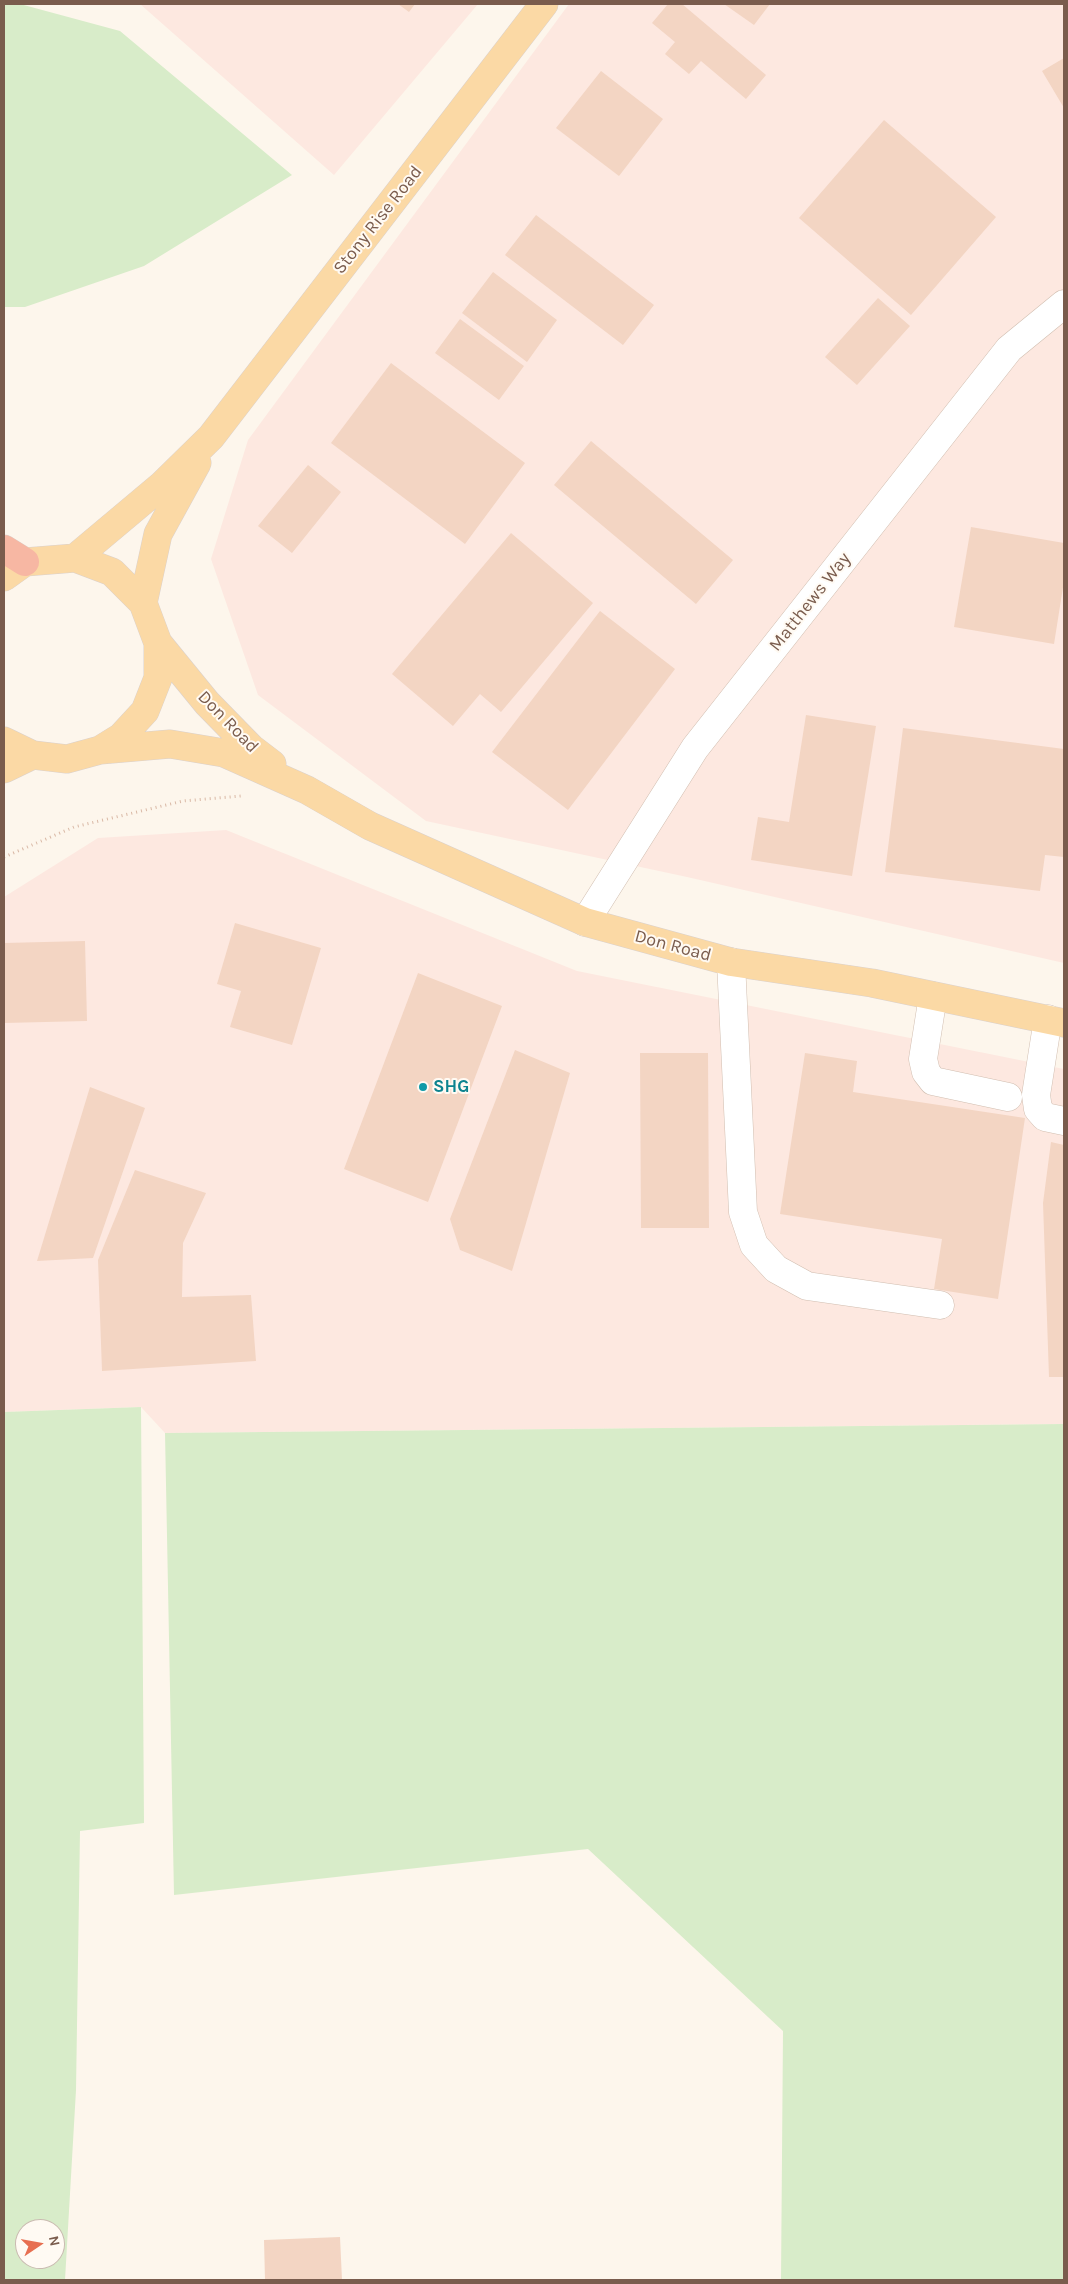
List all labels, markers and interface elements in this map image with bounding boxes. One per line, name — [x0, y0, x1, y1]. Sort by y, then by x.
street label: Stony Rise Road — [329, 161, 427, 279]
street label: Matthews Way — [765, 548, 855, 656]
street label: Don Road — [193, 686, 263, 758]
street label: Don Road — [632, 925, 714, 967]
place label: SHG — [433, 1076, 469, 1098]
marker: SHG — [417, 1081, 429, 1093]
north arrow — [15, 2219, 65, 2269]
text: N — [45, 2234, 64, 2248]

